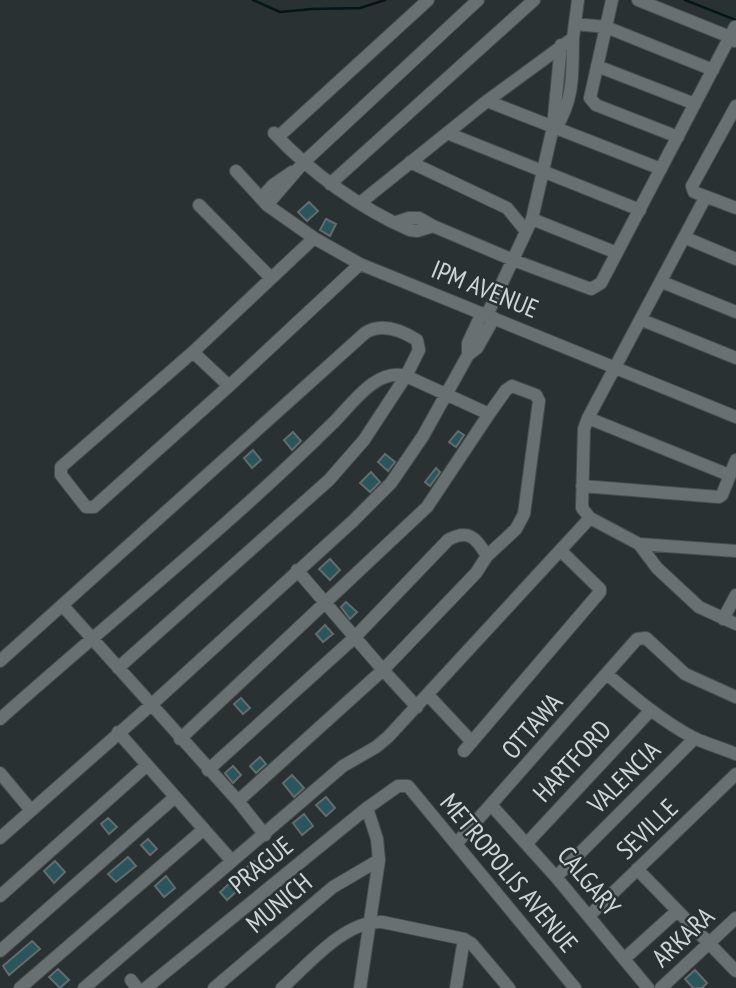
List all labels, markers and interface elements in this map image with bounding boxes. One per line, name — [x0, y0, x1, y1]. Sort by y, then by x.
street label: IPM AVENUE — [427, 252, 543, 325]
street label: OTTAWA — [494, 685, 570, 765]
street label: HARTFORD — [525, 713, 618, 809]
street label: VALENCIA — [580, 733, 667, 821]
street label: METROPOLIS AVENUE — [433, 787, 585, 959]
street label: SEVILLE — [609, 791, 684, 866]
street label: PRAGUE — [222, 829, 299, 900]
street label: CALGARY — [551, 839, 628, 922]
street label: MUNICH — [239, 866, 318, 940]
street label: ARKARA — [645, 899, 721, 974]

